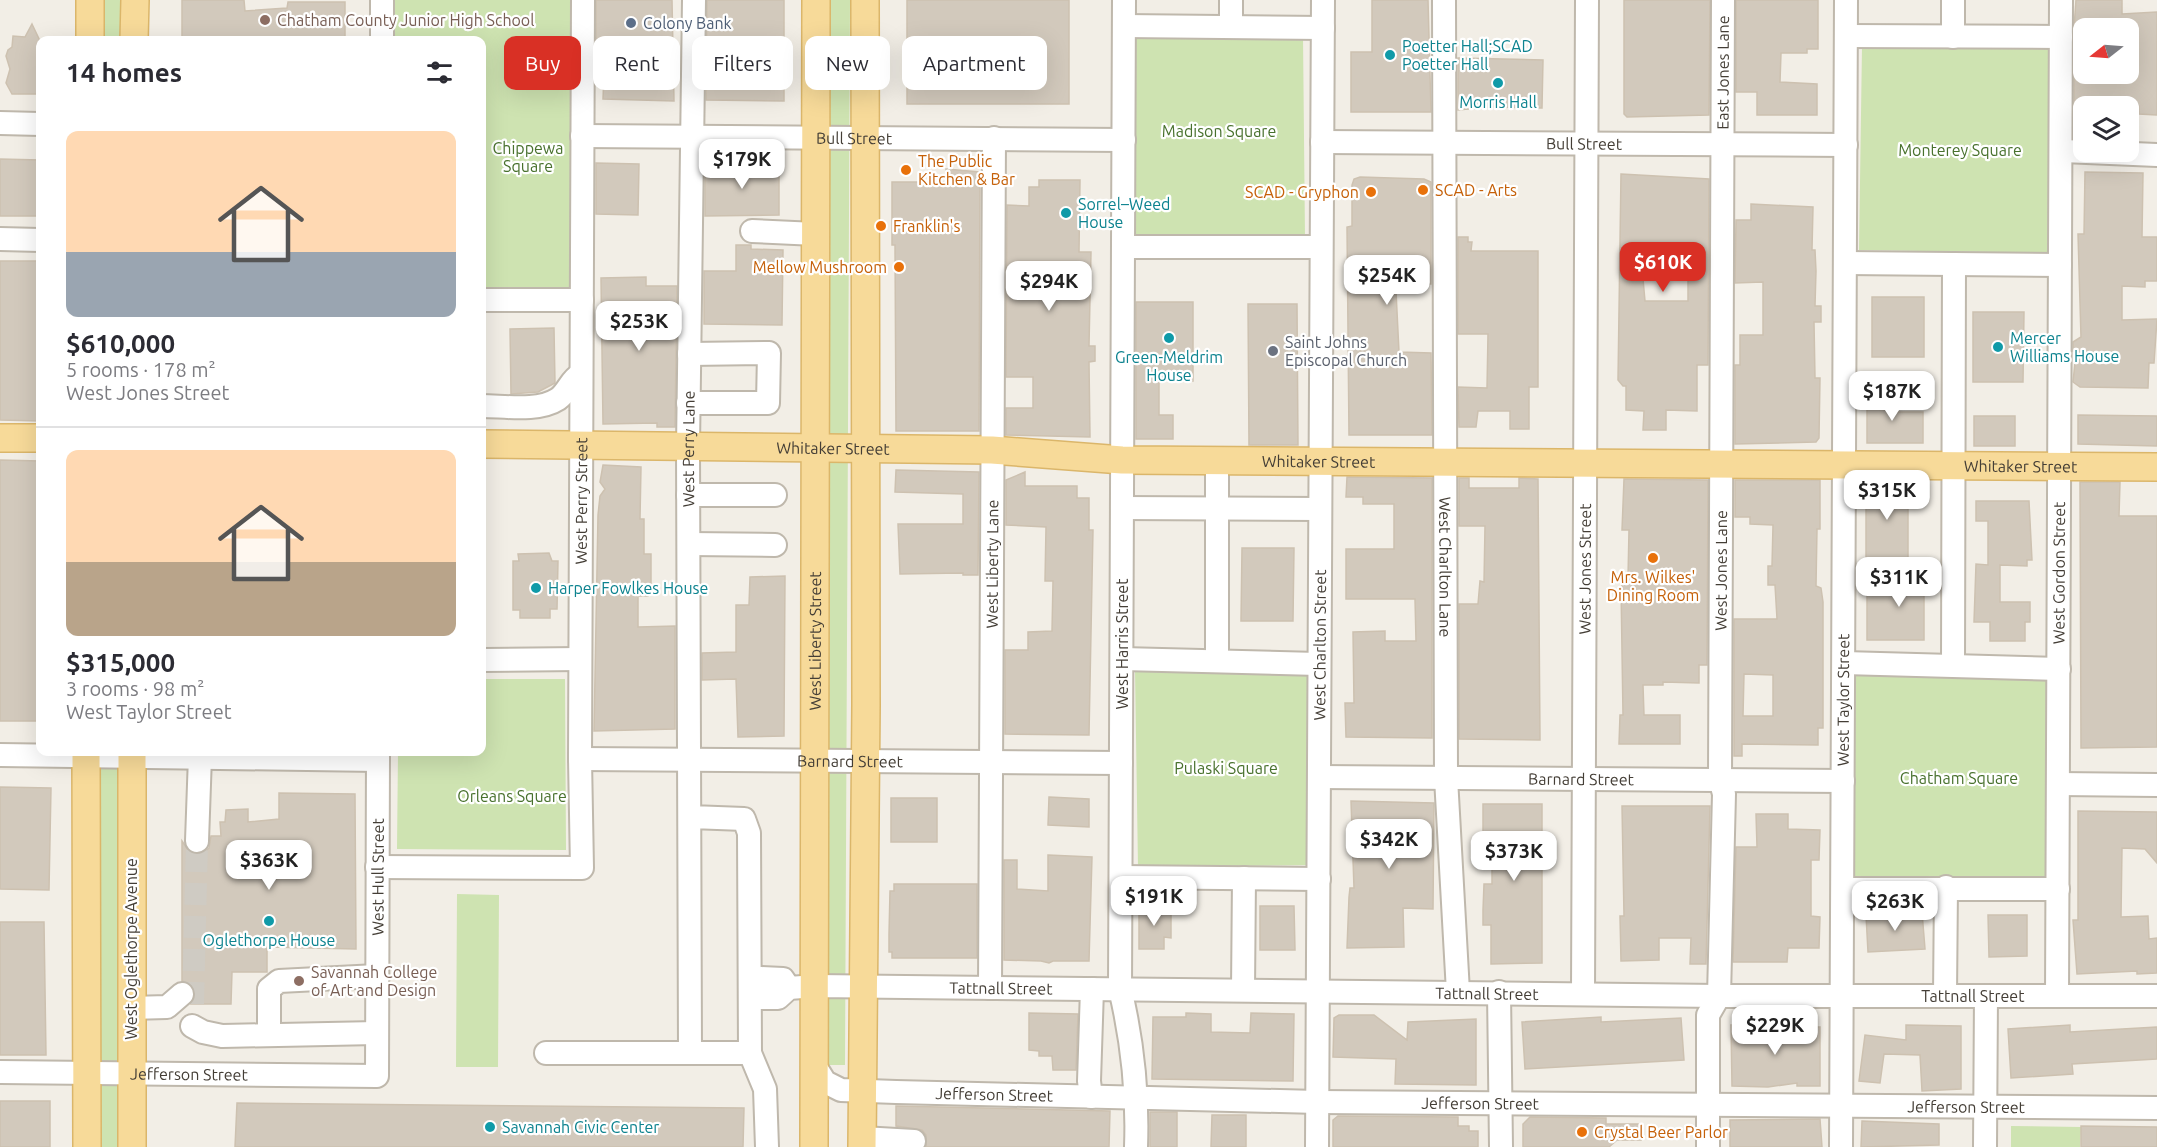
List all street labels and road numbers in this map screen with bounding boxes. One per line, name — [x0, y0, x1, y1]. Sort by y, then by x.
street label: East Jones Lane — [1714, 15, 1732, 130]
street label: Bull Street — [816, 129, 893, 147]
street label: Bull Street — [1546, 134, 1623, 153]
street label: West Perry Lane — [679, 390, 698, 507]
street label: West Perry Street — [572, 437, 590, 565]
street label: Whitaker Street — [776, 438, 891, 458]
street label: Whitaker Street — [1262, 452, 1376, 471]
street label: Whitaker Street — [1964, 457, 2078, 475]
street label: West Charlton Lane — [1436, 497, 1455, 637]
street label: West Liberty Lane — [983, 500, 1001, 628]
street label: West Gordon Street — [2049, 501, 2068, 644]
street label: West Jones Street — [1575, 503, 1594, 635]
street label: West Jones Lane — [1712, 510, 1730, 631]
street label: West Charlton Street — [1310, 569, 1329, 721]
street label: West Liberty Street — [806, 571, 824, 711]
street label: West Harris Street — [1113, 578, 1131, 709]
street label: West Taylor Street — [1834, 633, 1852, 766]
street label: Barnard Street — [797, 752, 904, 770]
street label: Barnard Street — [1528, 770, 1635, 788]
street label: West Hull Street — [368, 818, 387, 936]
street label: West Oglethorpe Avenue — [122, 858, 140, 1040]
street label: Tattnall Street — [949, 978, 1053, 998]
street label: Tattnall Street — [1435, 984, 1539, 1003]
street label: Tattnall Street — [1921, 987, 2025, 1005]
street label: Jefferson Street — [130, 1064, 249, 1084]
street label: Jefferson Street — [935, 1084, 1054, 1105]
street label: Jefferson Street — [1421, 1094, 1540, 1113]
street label: Jefferson Street — [1907, 1097, 2026, 1116]

